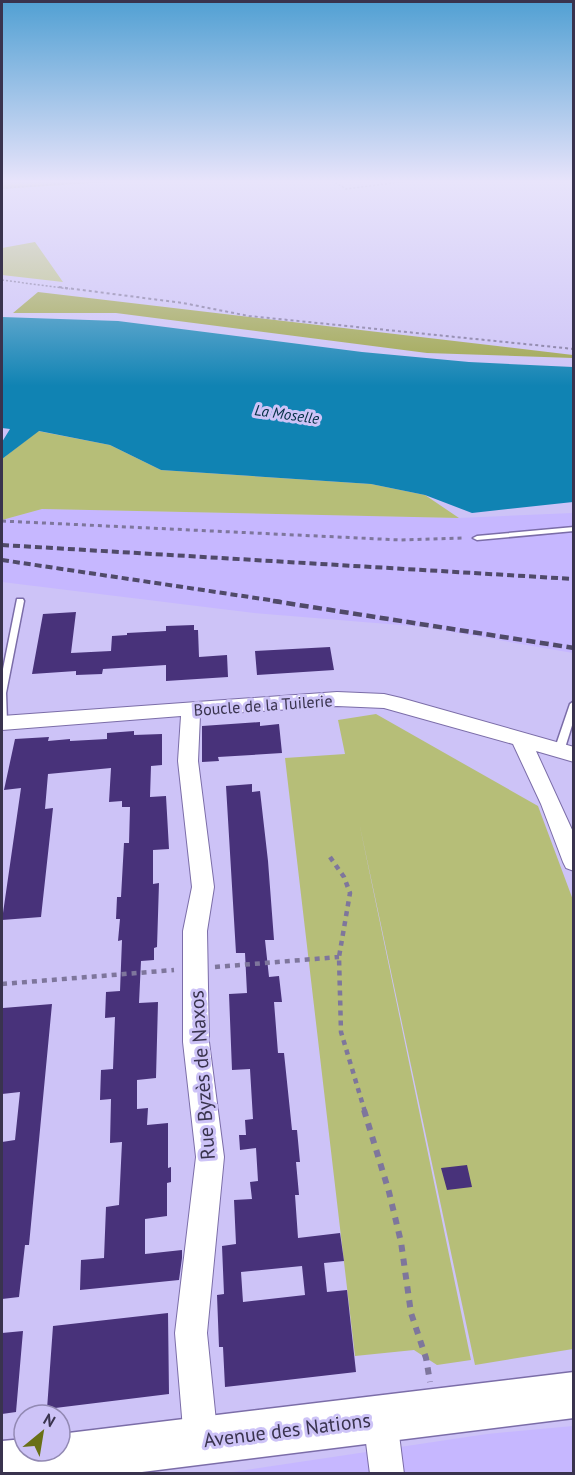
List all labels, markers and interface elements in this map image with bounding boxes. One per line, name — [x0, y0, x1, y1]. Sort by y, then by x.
water label: La Moselle — [254, 400, 321, 428]
street label: Boucle de la Tuilerie — [193, 690, 333, 720]
street label: Rue Byzès de Naxos — [183, 989, 221, 1161]
north arrow — [12, 1403, 72, 1463]
street label: Avenue des Nations — [202, 1407, 372, 1453]
text: N — [40, 1409, 59, 1431]

